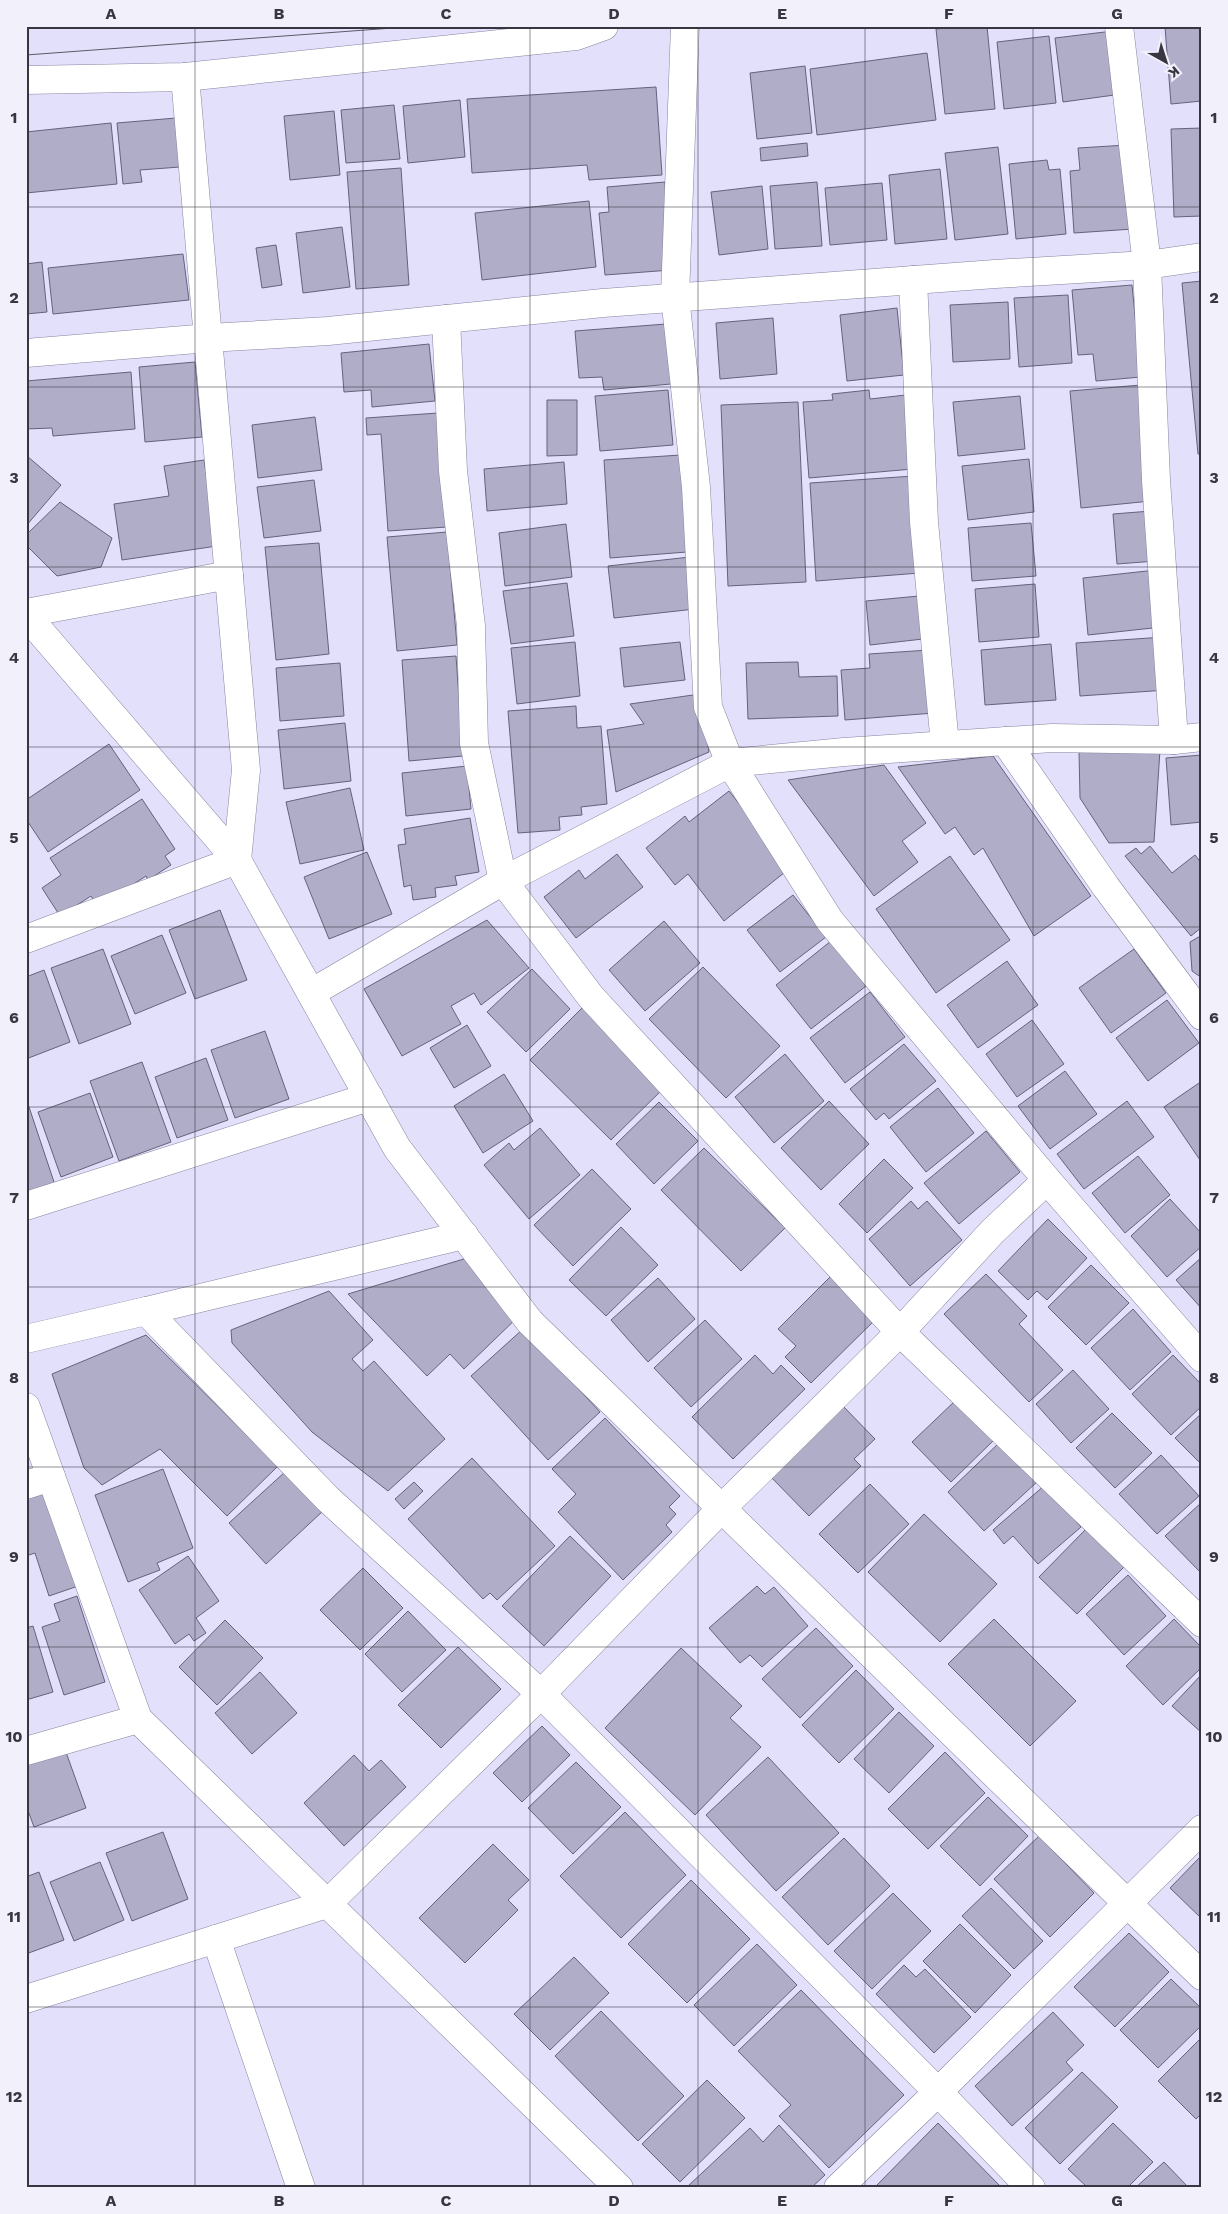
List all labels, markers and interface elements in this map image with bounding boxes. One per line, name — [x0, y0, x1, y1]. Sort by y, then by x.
text: A — [106, 4, 117, 23]
text: B — [274, 4, 285, 23]
text: C — [441, 4, 452, 23]
text: D — [608, 4, 620, 23]
text: E — [777, 4, 787, 23]
text: F — [944, 4, 954, 23]
text: G — [1111, 4, 1123, 23]
north arrow — [1140, 38, 1190, 88]
text: K — [1165, 63, 1183, 82]
text: 1 — [11, 108, 17, 127]
text: 1 — [1211, 108, 1217, 127]
text: 2 — [9, 288, 19, 307]
text: 2 — [1209, 288, 1219, 307]
text: 3 — [9, 468, 19, 487]
text: 3 — [1209, 468, 1219, 487]
text: 4 — [9, 648, 19, 667]
text: 4 — [1209, 648, 1219, 667]
text: 5 — [9, 828, 19, 847]
text: 5 — [1209, 828, 1219, 847]
text: 6 — [9, 1008, 19, 1027]
text: 6 — [1209, 1008, 1219, 1027]
text: 7 — [9, 1188, 19, 1207]
text: 7 — [1209, 1188, 1219, 1207]
text: 8 — [9, 1368, 19, 1387]
text: 8 — [1209, 1368, 1219, 1387]
text: 9 — [9, 1547, 19, 1566]
text: 9 — [1209, 1547, 1219, 1566]
text: 10 — [5, 1727, 23, 1746]
text: 10 — [1205, 1727, 1223, 1746]
text: 11 — [7, 1907, 21, 1926]
text: 11 — [1207, 1907, 1221, 1926]
text: 12 — [6, 2087, 22, 2106]
text: 12 — [1206, 2087, 1222, 2106]
text: A — [106, 2191, 117, 2210]
text: B — [274, 2191, 285, 2210]
text: C — [441, 2191, 452, 2210]
text: D — [608, 2191, 620, 2210]
text: E — [777, 2191, 787, 2210]
text: F — [944, 2191, 954, 2210]
text: G — [1111, 2191, 1123, 2210]

